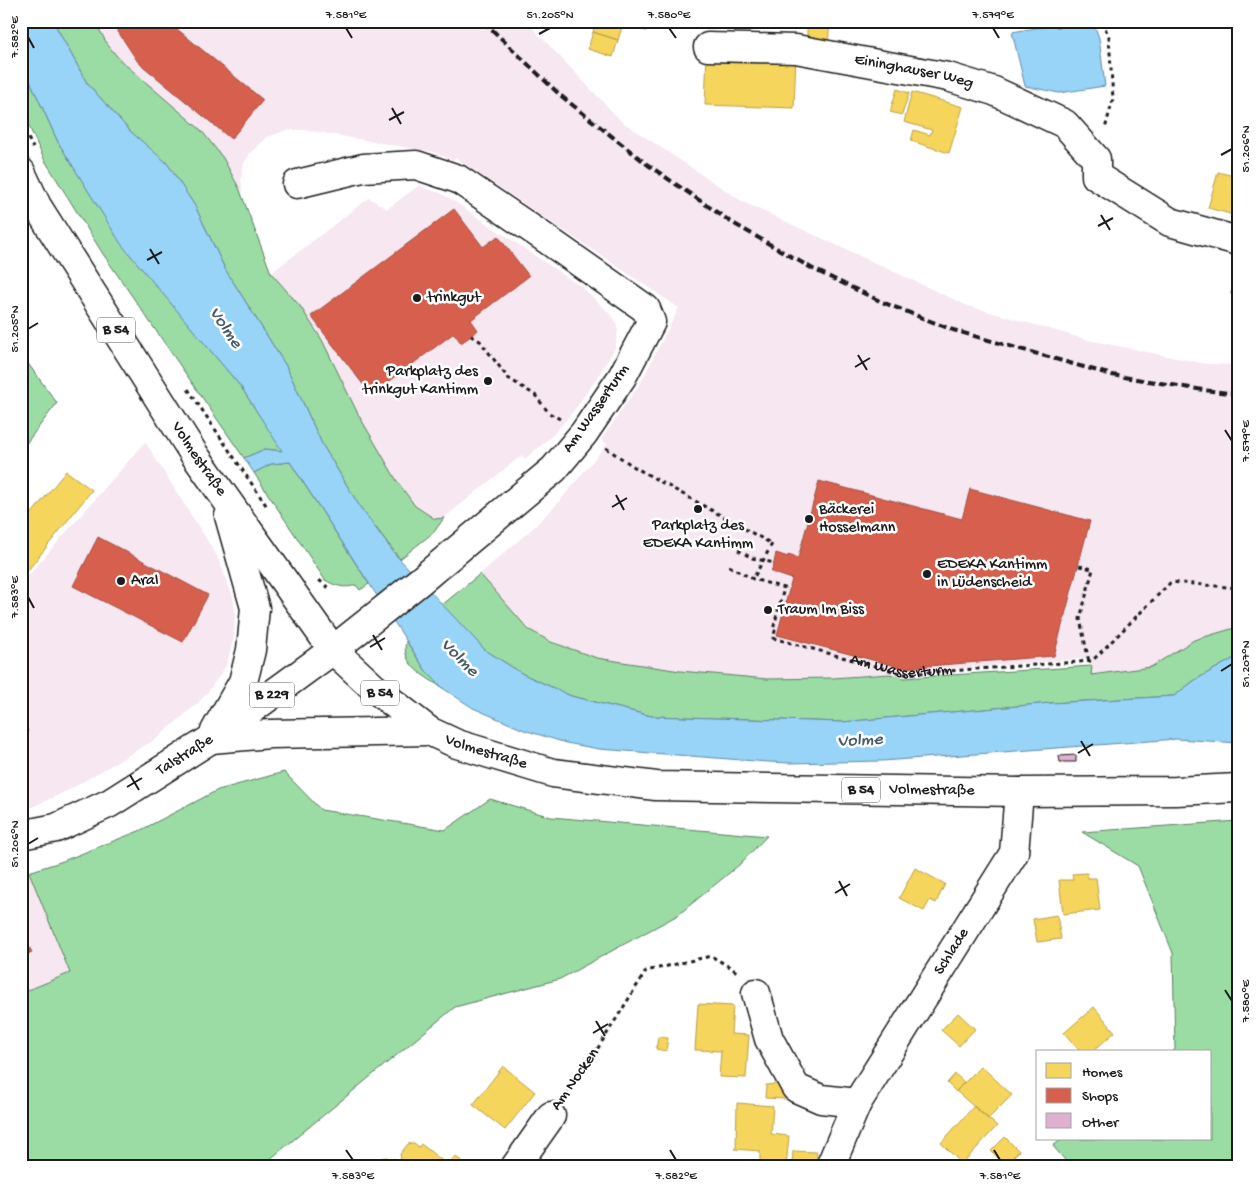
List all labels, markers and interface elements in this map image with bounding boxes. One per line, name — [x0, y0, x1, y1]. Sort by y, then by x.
text: 7.581°E — [325, 9, 367, 23]
text: 51.205°N — [526, 9, 574, 23]
text: 7.580°E — [647, 9, 691, 23]
text: 7.579°E — [971, 9, 1014, 23]
text: 7.582°E — [9, 16, 23, 59]
street label: Eininghauser Weg — [853, 50, 975, 94]
text: 51.206°N — [1240, 125, 1254, 172]
place label: trinkgut — [426, 289, 482, 308]
marker: trinkgut — [411, 292, 423, 304]
water label: Volme — [204, 303, 247, 353]
text: 51.205°N — [9, 305, 23, 353]
road number: B 54 — [97, 318, 135, 342]
street label: Am Wasserturm — [559, 361, 635, 457]
place label: Parkplatz des trinkgut Kantimm — [362, 363, 479, 400]
marker: Parkplatz des trinkgut Kantimm — [482, 375, 494, 387]
street label: Volmestraße — [166, 418, 231, 501]
text: 7.579°E — [1240, 420, 1254, 463]
place label: Bäckerei Hosselmann — [818, 501, 896, 538]
marker: Parkplatz des EDEKA Kantimm — [692, 503, 704, 515]
marker: Bäckerei Hosselmann — [803, 513, 815, 525]
place label: Parkplatz des EDEKA Kantimm — [643, 517, 754, 554]
place label: EDEKA Kantimm in Lüdenscheid — [937, 556, 1048, 593]
marker: EDEKA Kantimm in Lüdenscheid — [921, 568, 933, 580]
place label: Aral — [131, 572, 159, 591]
text: 7.583°E — [9, 575, 23, 619]
marker: Aral — [115, 575, 127, 587]
place label: Traum Im Biss — [777, 601, 865, 620]
marker: Traum Im Biss — [762, 604, 774, 616]
water label: Volme — [436, 635, 483, 682]
text: 51.207°N — [1240, 640, 1254, 688]
street label: Am Wasserturm — [848, 650, 954, 684]
road number: B 54 — [361, 680, 399, 706]
road number: B 229 — [250, 682, 294, 708]
water label: Volme — [837, 729, 884, 753]
street label: Talstraße — [152, 730, 218, 781]
street label: Volmestraße — [441, 730, 530, 774]
road number: B 54 — [842, 778, 880, 802]
street label: Volmestraße — [888, 780, 975, 801]
text: 51.206°N — [9, 820, 23, 867]
street label: Schlade — [930, 924, 974, 979]
text: 7.580°E — [1240, 979, 1254, 1023]
street label: Am Nocken — [548, 1045, 605, 1115]
legend — [1036, 1050, 1212, 1140]
text: Homes — [1082, 1064, 1123, 1082]
text: Shops — [1082, 1088, 1118, 1106]
text: Other — [1082, 1114, 1120, 1132]
text: 7.583°E — [331, 1170, 375, 1184]
text: 7.582°E — [654, 1170, 697, 1184]
text: 7.581°E — [979, 1170, 1021, 1184]

